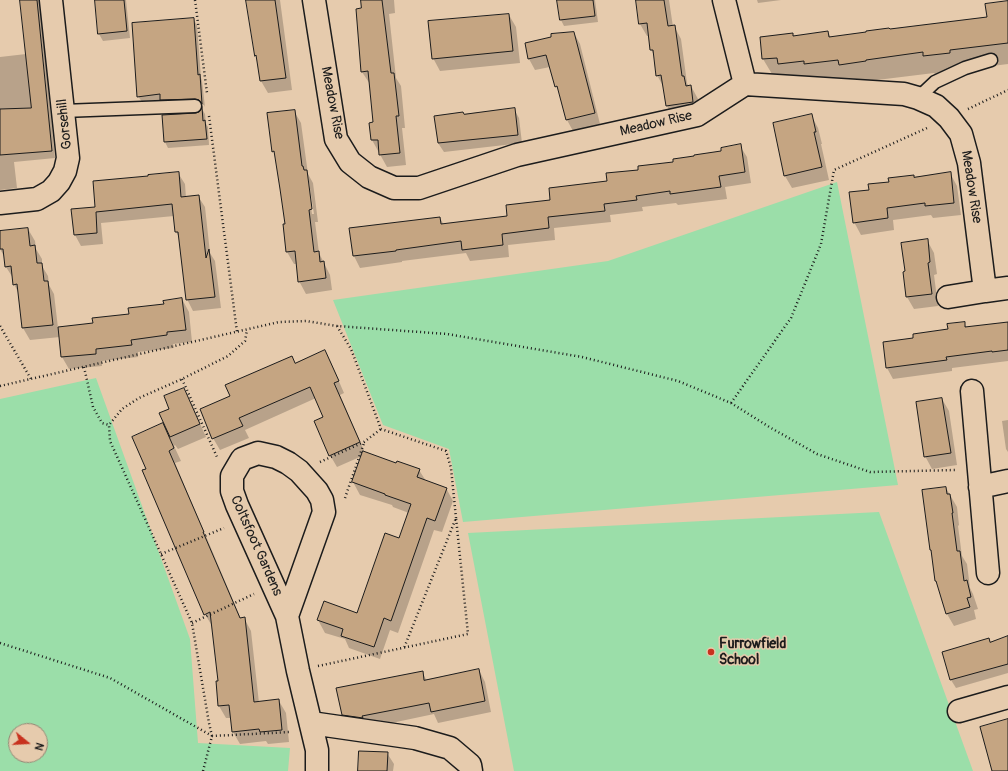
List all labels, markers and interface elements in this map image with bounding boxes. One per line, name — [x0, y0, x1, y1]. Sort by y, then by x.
street label: Meadow Rise — [317, 65, 347, 141]
street label: Gorsehill — [54, 98, 76, 150]
street label: Meadow Rise — [618, 108, 694, 140]
street label: Meadow Rise — [957, 149, 985, 225]
street label: Coltsfoot Gardens — [226, 493, 286, 599]
place label: Furrowfield School — [719, 636, 786, 668]
marker: Furrowfield School — [706, 647, 716, 657]
north arrow — [8, 723, 48, 763]
text: N — [32, 741, 46, 752]

